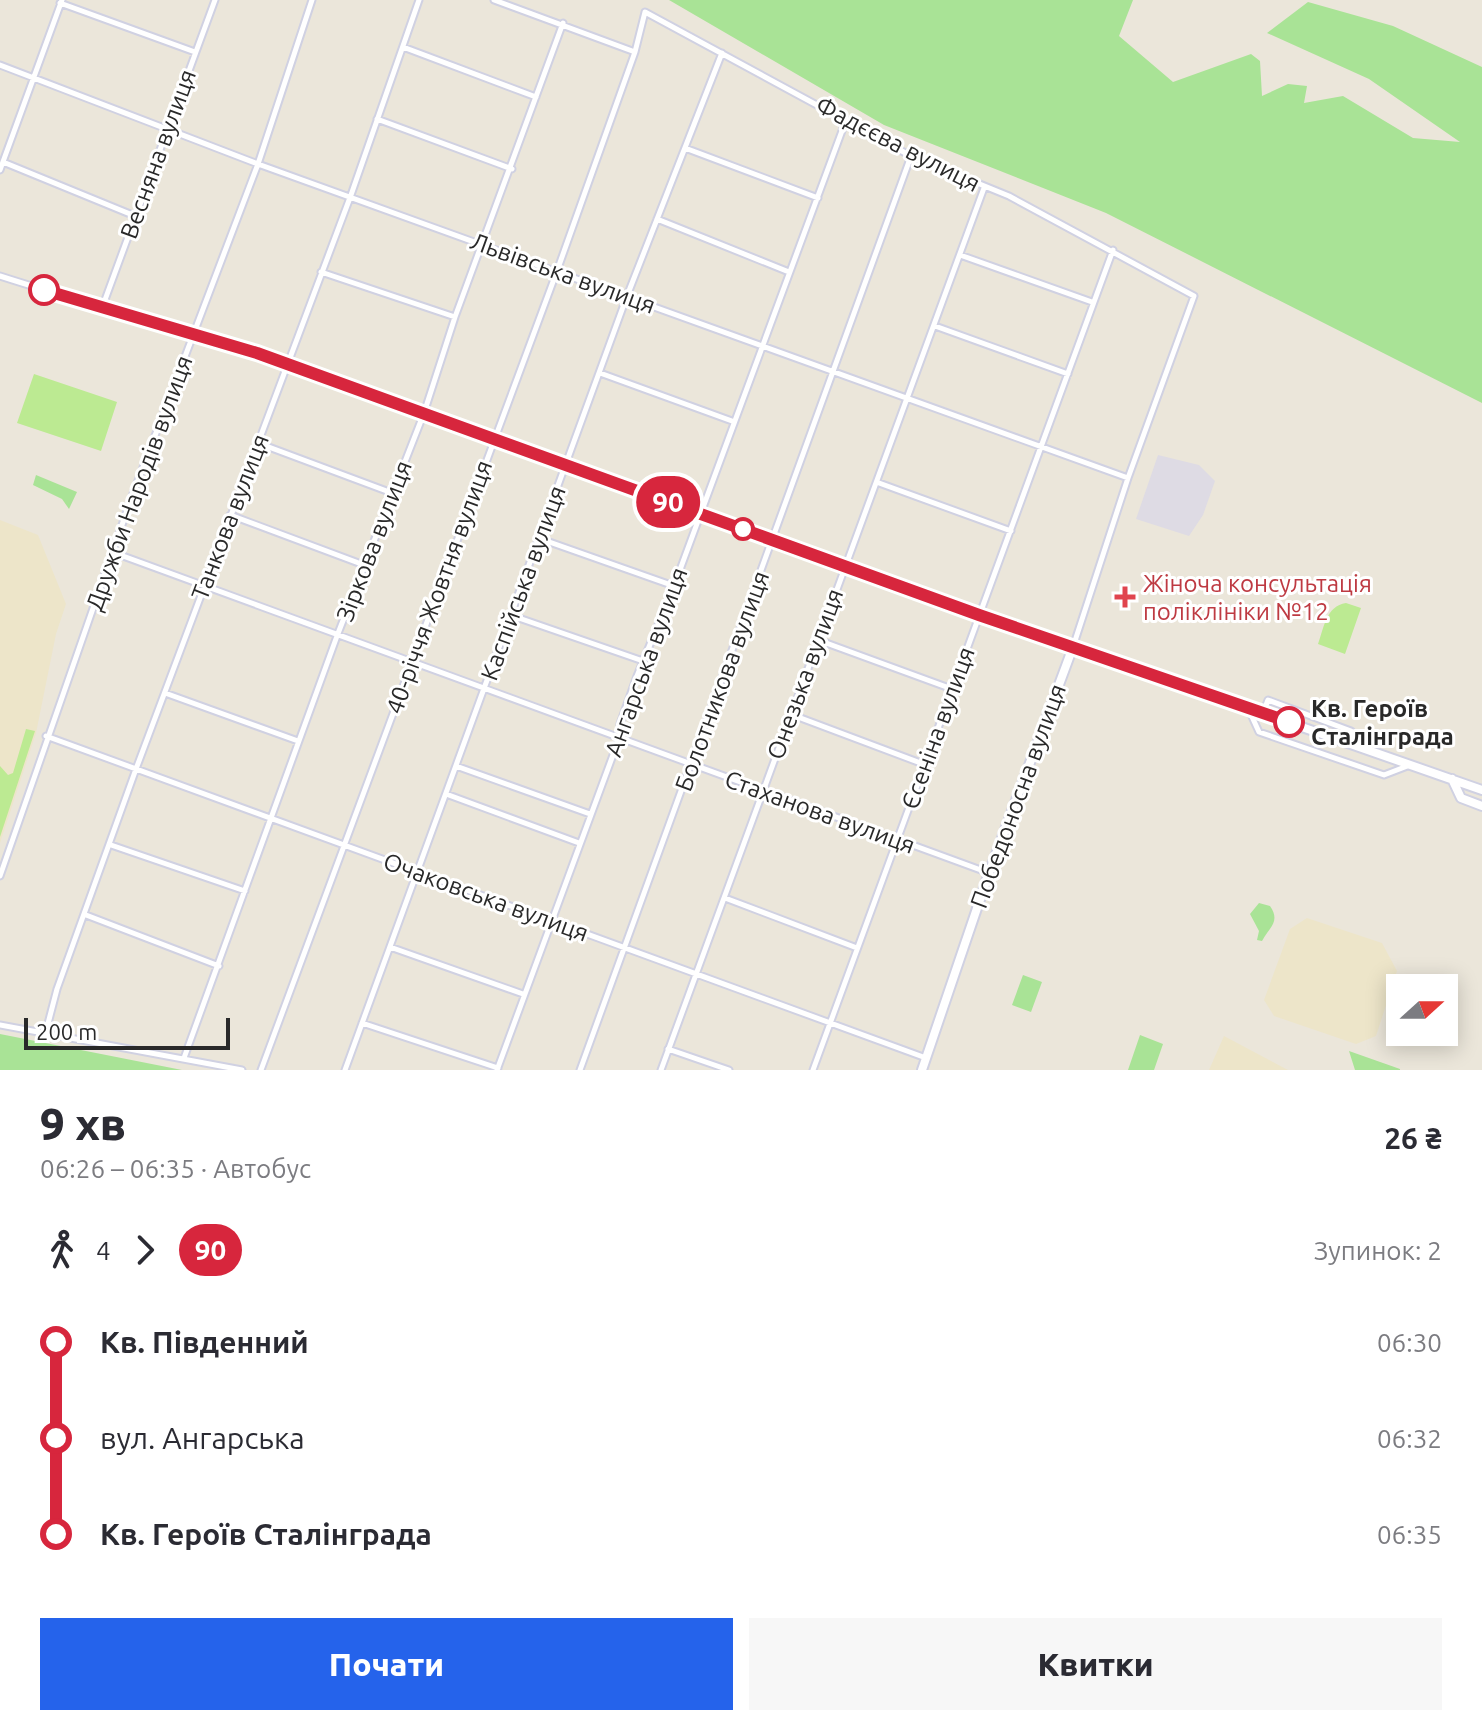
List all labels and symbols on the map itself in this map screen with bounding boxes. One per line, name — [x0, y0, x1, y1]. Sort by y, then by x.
street label: Весняна вулиця — [115, 66, 201, 242]
street label: Фадєєва вулиця — [811, 91, 985, 197]
street label: Львівська вулиця — [467, 227, 659, 319]
unlabelled marker — [29, 275, 59, 305]
street label: Дружби Народів вулиця — [80, 352, 198, 614]
street label: Танкова вулиця — [186, 430, 274, 604]
street label: Зіркова вулиця — [331, 457, 417, 625]
street label: 40-річчя Жовтня вулиця — [381, 457, 497, 717]
line badge: 90 — [632, 476, 704, 528]
street label: Каспійська вулиця — [475, 482, 571, 684]
unlabelled marker — [732, 518, 754, 540]
street label: Ангарська вулиця — [599, 564, 693, 760]
street label: Болотникова вулиця — [670, 567, 774, 795]
place label: Жіноча консультація поліклініки №12 — [1143, 570, 1372, 625]
street label: Онезька вулиця — [762, 585, 848, 763]
marker: Жіноча консультація поліклініки №12 — [1114, 586, 1136, 608]
street label: Єсеніна вулиця — [896, 643, 980, 813]
street label: Победоносна вулиця — [965, 680, 1071, 912]
place label: Кв. Героїв Сталінграда — [1311, 695, 1454, 750]
marker: Кв. Героїв Сталінграда — [1274, 707, 1304, 737]
street label: Стаханова вулиця — [721, 765, 919, 859]
street label: Очаковська вулиця — [380, 847, 592, 947]
north arrow — [1386, 974, 1458, 1046]
scale bar — [24, 1014, 230, 1050]

